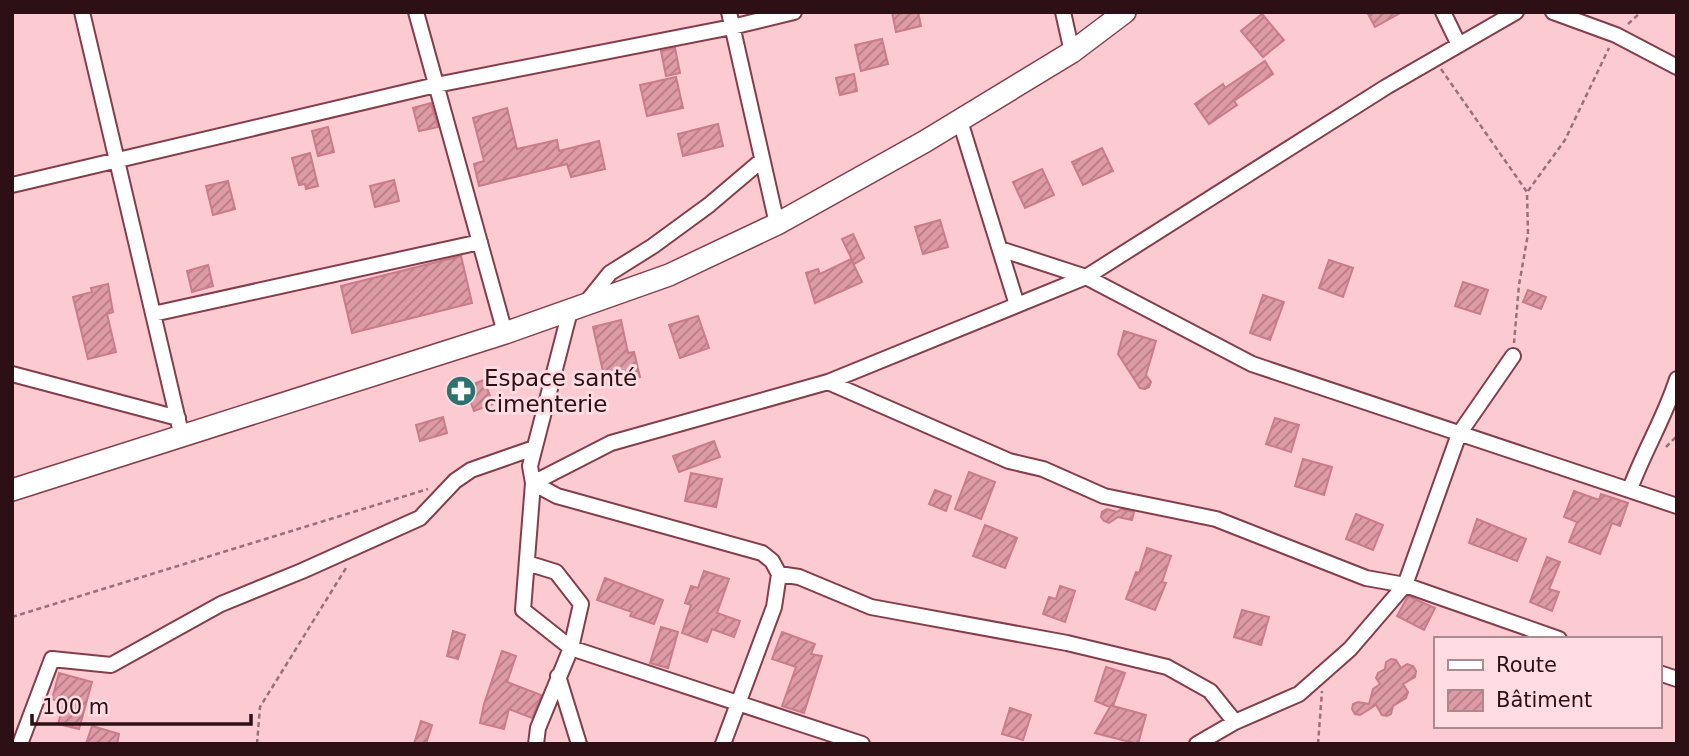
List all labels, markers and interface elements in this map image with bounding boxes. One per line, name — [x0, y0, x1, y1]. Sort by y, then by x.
place label: Espace santé cimenterie — [484, 365, 637, 417]
pharmacy icon: Espace santé cimenterie — [444, 374, 478, 408]
legend — [1434, 637, 1661, 728]
text: Route — [1496, 653, 1557, 677]
scale bar — [32, 682, 250, 726]
text: Bâtiment — [1496, 688, 1592, 712]
text: 100 m — [42, 695, 109, 719]

